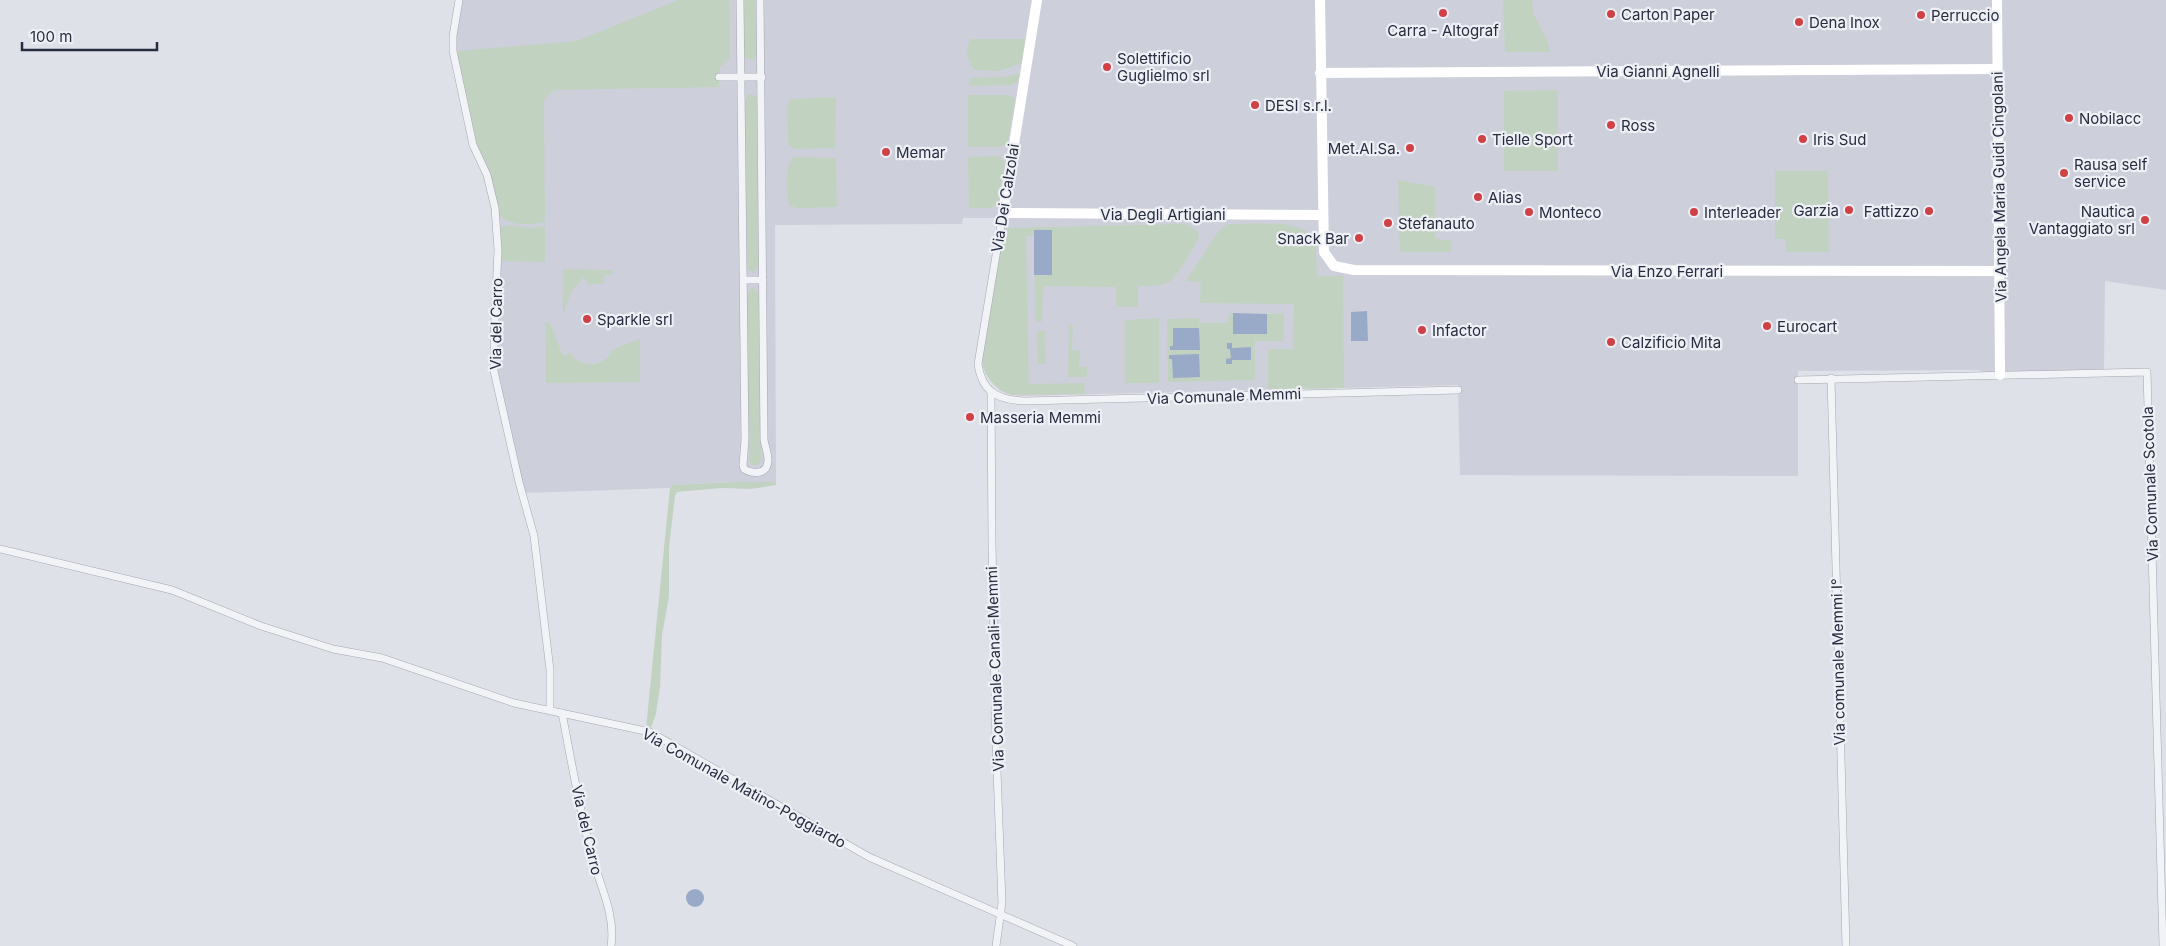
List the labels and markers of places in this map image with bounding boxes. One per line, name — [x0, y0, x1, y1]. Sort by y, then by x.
place label: Carton Paper — [1621, 5, 1715, 24]
place label: Perruccio — [1931, 6, 1999, 25]
marker: Carra - Altograf — [1437, 7, 1449, 19]
marker: Carton Paper — [1605, 8, 1617, 20]
marker: Perruccio — [1915, 9, 1927, 21]
place label: Dena Inox — [1809, 13, 1880, 32]
marker: Dena Inox — [1793, 16, 1805, 28]
place label: Carra - Altograf — [1387, 21, 1499, 40]
place label: Solettificio Guglielmo srl — [1117, 49, 1210, 85]
marker: Solettificio Guglielmo srl — [1101, 61, 1113, 73]
place label: DESI s.r.l. — [1265, 96, 1332, 115]
marker: DESI s.r.l. — [1249, 99, 1261, 111]
place label: Nobilacc — [2079, 109, 2141, 128]
marker: Nobilacc — [2063, 112, 2075, 124]
place label: Ross — [1621, 116, 1655, 135]
marker: Ross — [1605, 119, 1617, 131]
place label: Tielle Sport — [1492, 130, 1573, 149]
place label: Iris Sud — [1813, 130, 1866, 149]
marker: Tielle Sport — [1476, 133, 1488, 145]
marker: Iris Sud — [1797, 133, 1809, 145]
place label: Met.Al.Sa. — [1328, 139, 1400, 158]
marker: Met.Al.Sa. — [1404, 142, 1416, 154]
place label: Memar — [896, 143, 946, 162]
marker: Memar — [880, 146, 892, 158]
place label: Rausa self service — [2074, 155, 2148, 191]
marker: Rausa self service — [2058, 167, 2070, 179]
place label: Alias — [1488, 188, 1522, 207]
marker: Alias — [1472, 191, 1484, 203]
place label: Garzia — [1793, 201, 1839, 220]
place label: Fattizzo — [1864, 202, 1919, 221]
place label: Nautica Vantaggiato srl — [2029, 202, 2135, 238]
place label: Monteco — [1539, 203, 1601, 222]
place label: Interleader — [1704, 203, 1781, 222]
marker: Garzia — [1843, 204, 1855, 216]
marker: Fattizzo — [1923, 205, 1935, 217]
marker: Monteco — [1523, 206, 1535, 218]
marker: Interleader — [1688, 206, 1700, 218]
place label: Stefanauto — [1398, 214, 1475, 233]
marker: Nautica Vantaggiato srl — [2139, 214, 2151, 226]
marker: Stefanauto — [1382, 217, 1394, 229]
place label: Snack Bar — [1277, 229, 1349, 248]
marker: Snack Bar — [1353, 232, 1365, 244]
place label: Sparkle srl — [597, 310, 673, 329]
marker: Sparkle srl — [581, 313, 593, 325]
place label: Eurocart — [1777, 317, 1837, 336]
marker: Eurocart — [1761, 320, 1773, 332]
place label: Infactor — [1432, 321, 1487, 340]
marker: Infactor — [1416, 324, 1428, 336]
place label: Calzificio Mita — [1621, 333, 1721, 352]
marker: Calzificio Mita — [1605, 336, 1617, 348]
place label: Masseria Memmi — [980, 408, 1101, 427]
marker: Masseria Memmi — [964, 411, 976, 423]

